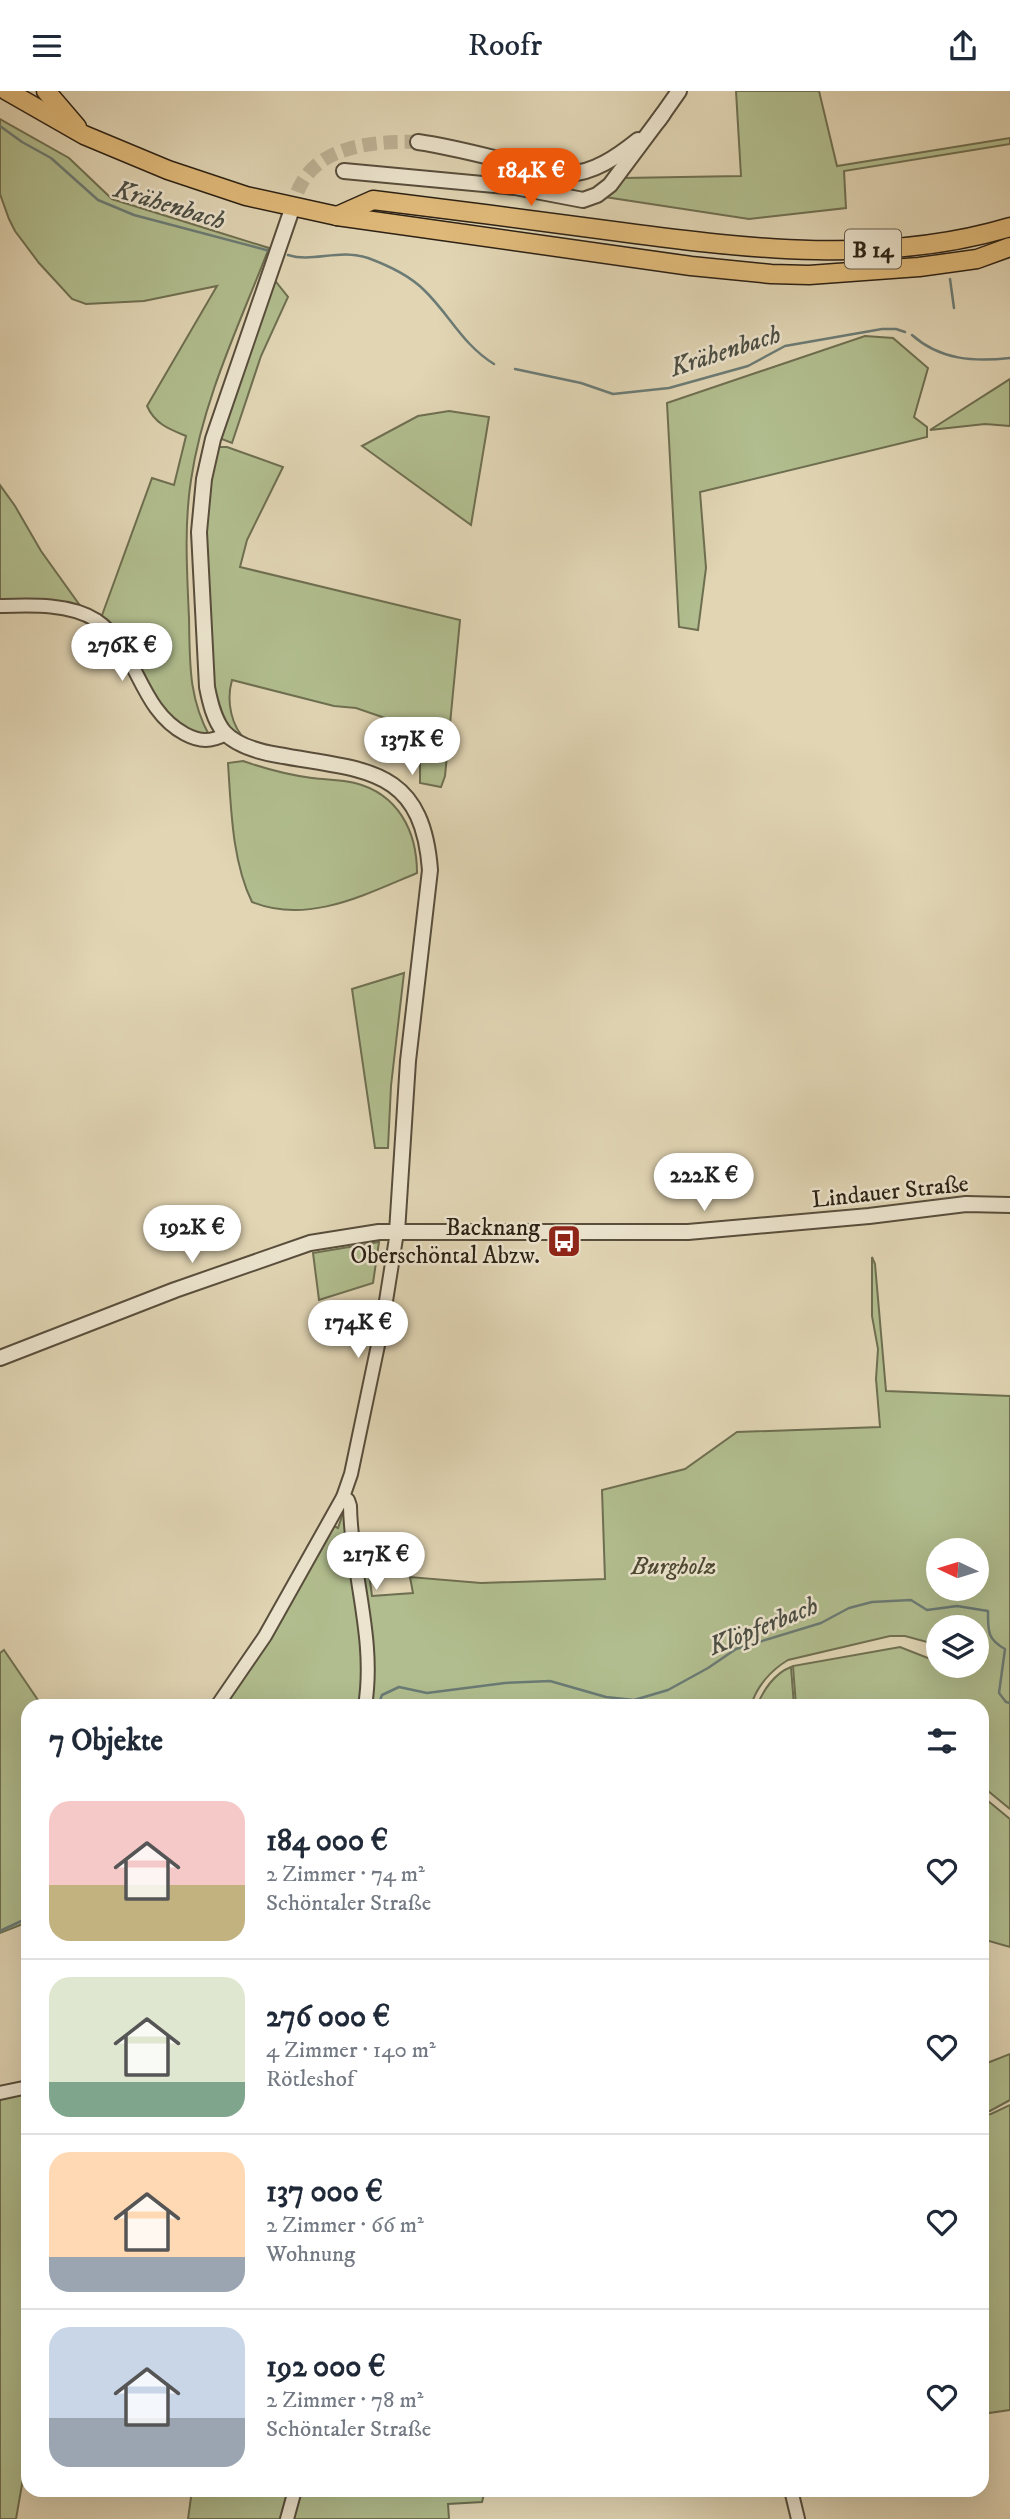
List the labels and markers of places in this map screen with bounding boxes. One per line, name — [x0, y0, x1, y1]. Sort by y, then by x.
pin: 184K € — [474, 149, 588, 208]
pin: 276K € — [65, 623, 179, 683]
pin: 137K € — [355, 717, 469, 777]
pin: 222K € — [647, 1153, 761, 1213]
pin: 192K € — [135, 1205, 249, 1265]
place label: Backnang Oberschöntal Abzw. — [350, 1213, 540, 1271]
bus stop icon: Backnang Oberschöntal Abzw. — [545, 1222, 583, 1260]
pin: 174K € — [301, 1301, 415, 1360]
pin: 217K € — [319, 1533, 433, 1592]

